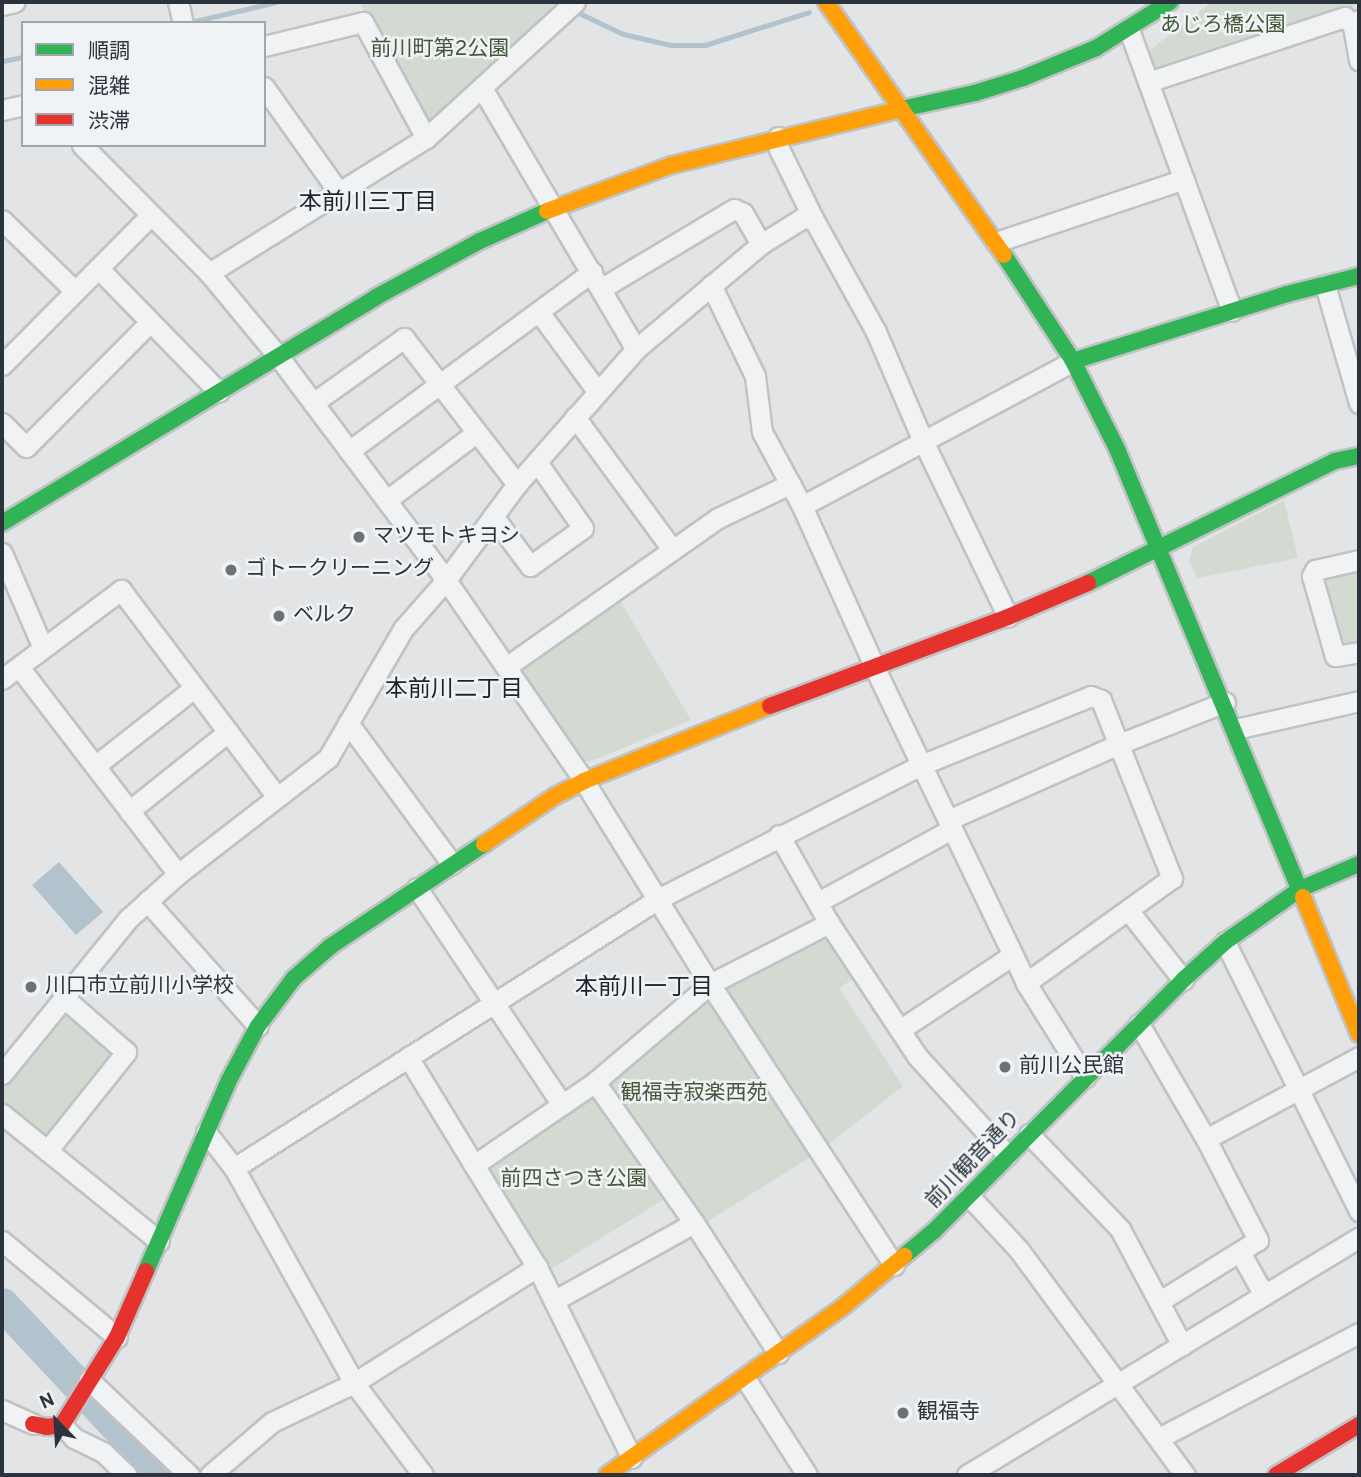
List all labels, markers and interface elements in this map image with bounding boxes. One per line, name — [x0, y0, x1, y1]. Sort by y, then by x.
park label: あじろ橋公園 — [1160, 13, 1286, 39]
legend — [21, 21, 266, 147]
park label: 前川町第2公園 — [371, 37, 509, 63]
text: 順調 — [88, 39, 130, 66]
text: 混雑 — [88, 74, 130, 101]
text: 渋滞 — [88, 109, 130, 136]
district label: 本前川三丁目 — [299, 190, 437, 218]
place label: マツモトキヨシ — [373, 524, 520, 550]
marker: マツモトキヨシ — [351, 529, 367, 545]
place label: ゴトークリーニング — [245, 557, 434, 583]
marker: ゴトークリーニング — [223, 562, 239, 578]
place label: ベルク — [293, 603, 356, 629]
marker: ベルク — [271, 608, 287, 624]
district label: 本前川二丁目 — [385, 677, 523, 705]
place label: 川口市立前川小学校 — [45, 974, 234, 1000]
district label: 本前川一丁目 — [575, 975, 713, 1003]
marker: 川口市立前川小学校 — [23, 979, 39, 995]
place label: 前川公民館 — [1019, 1054, 1124, 1080]
marker: 前川公民館 — [997, 1059, 1013, 1075]
park label: 観福寺寂楽西苑 — [621, 1081, 767, 1107]
street label: 前川観音通り — [921, 1106, 1027, 1214]
park label: 前四さつき公園 — [501, 1167, 647, 1193]
north arrow — [21, 1386, 91, 1456]
text: N — [36, 1388, 59, 1416]
place label: 観福寺 — [917, 1400, 980, 1426]
marker: 観福寺 — [895, 1405, 911, 1421]

